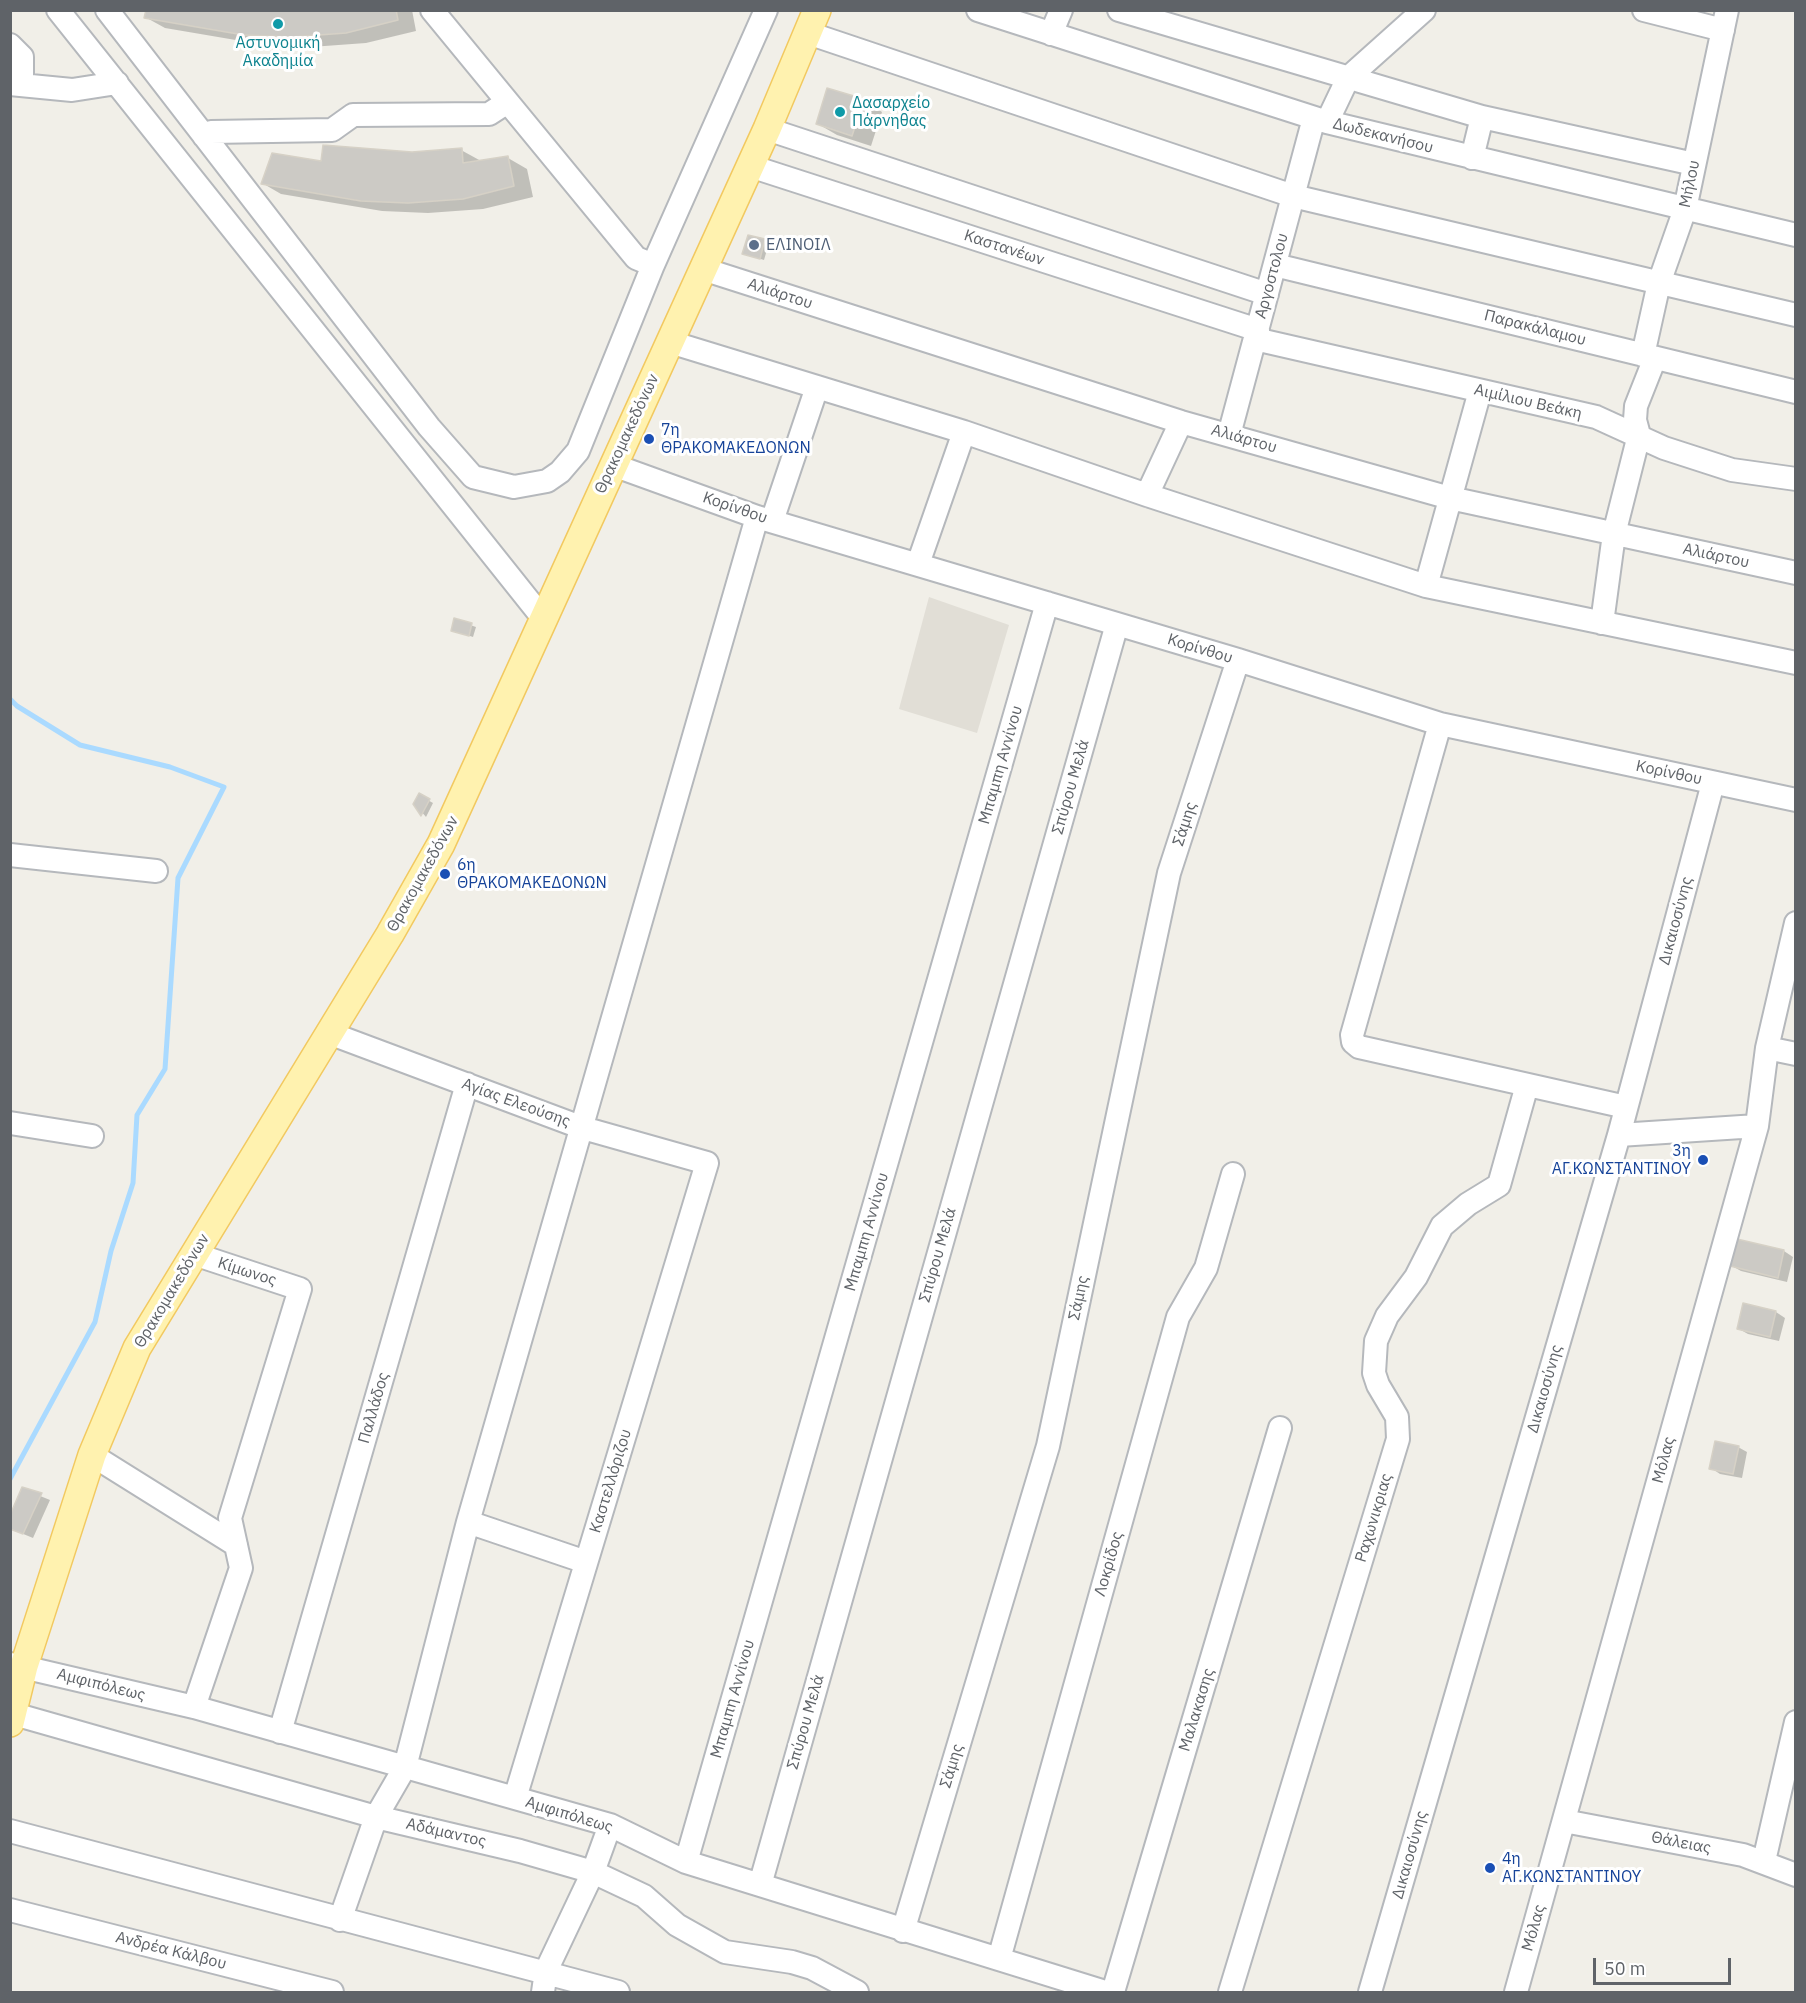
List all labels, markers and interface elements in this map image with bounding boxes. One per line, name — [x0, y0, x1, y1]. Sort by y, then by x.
marker: Αστυνομική Ακαδημία — [271, 17, 285, 31]
place label: Αστυνομική Ακαδημία — [235, 33, 321, 71]
place label: Δασαρχείο Πάρνηθας — [852, 93, 930, 131]
marker: Δασαρχείο Πάρνηθας — [833, 105, 847, 119]
street label: Δωδεκανήσου — [1331, 114, 1435, 158]
street label: Μήλου — [1676, 159, 1704, 209]
street label: Καστανέων — [961, 226, 1047, 270]
street label: Αργοστολου — [1251, 231, 1293, 321]
place label: ΕΛΙΝΟΙΛ — [766, 235, 831, 255]
marker: ΕΛΙΝΟΙΛ — [747, 238, 761, 252]
street label: Αλιάρτου — [745, 274, 815, 314]
street label: Παρακάλαμου — [1482, 306, 1588, 350]
street label: Θρακομακεδόνων — [591, 371, 663, 497]
street label: Αιμίλιου Βεάκη — [1472, 380, 1584, 424]
place label: 7η ΘΡΑΚΟΜΑΚΕΔΟΝΩΝ — [661, 420, 811, 458]
street label: Αλιάρτου — [1209, 420, 1279, 458]
marker: 7η ΘΡΑΚΟΜΑΚΕΔΟΝΩΝ — [642, 432, 656, 446]
street label: Κορίνθου — [700, 488, 770, 528]
street label: Αλιάρτου — [1681, 540, 1751, 572]
street label: Κορίνθου — [1165, 630, 1235, 668]
street label: Μπαμπη Αννίνου — [975, 703, 1027, 827]
street label: Σπύρου Μελά — [1048, 737, 1094, 837]
street label: Κορίνθου — [1634, 757, 1704, 789]
street label: Σάμης — [1169, 800, 1201, 848]
street label: Θρακομακεδόνων — [383, 813, 463, 935]
place label: 6η ΘΡΑΚΟΜΑΚΕΔΟΝΩΝ — [457, 855, 607, 893]
marker: 6η ΘΡΑΚΟΜΑΚΕΔΟΝΩΝ — [438, 867, 452, 881]
street label: Δικαιοσύνης — [1655, 875, 1697, 967]
street label: Αγίας Ελεούσης — [459, 1074, 573, 1132]
place label: 3η ΑΓ.ΚΩΝΣΤΑΝΤΙΝΟΥ — [1552, 1141, 1691, 1179]
marker: 3η ΑΓ.ΚΩΝΣΤΑΝΤΙΝΟΥ — [1696, 1153, 1710, 1167]
street label: Μπαμπη Αννίνου — [841, 1170, 893, 1294]
street label: Σπύρου Μελά — [915, 1205, 961, 1305]
street label: Θρακομακεδόνων — [130, 1230, 214, 1352]
street label: Κίμωνος — [215, 1254, 279, 1290]
street label: Σάμης — [1065, 1274, 1093, 1322]
street label: Δικαιοσύνης — [1523, 1343, 1567, 1435]
street label: Παλλάδος — [355, 1370, 393, 1446]
street label: Καστελλόριζου — [586, 1427, 636, 1535]
street label: Μόλας — [1649, 1435, 1679, 1485]
street label: Ραχωνικριας — [1351, 1471, 1397, 1565]
street label: Λοκρίδος — [1091, 1529, 1127, 1599]
street label: Μπαμπη Αννίνου — [707, 1637, 759, 1761]
street label: Αμφιπόλεως — [55, 1665, 147, 1705]
street label: Μαλακασης — [1175, 1666, 1219, 1754]
street label: Σπύρου Μελά — [783, 1672, 829, 1772]
street label: Σάμης — [936, 1742, 968, 1790]
street label: Αμφιπόλεως — [523, 1793, 615, 1837]
street label: Δικαιοσύνης — [1388, 1809, 1432, 1901]
street label: Αδάμαντος — [404, 1814, 488, 1852]
street label: Θάλειας — [1649, 1828, 1713, 1858]
place label: 4η ΑΓ.ΚΩΝΣΤΑΝΤΙΝΟΥ — [1502, 1849, 1641, 1887]
marker: 4η ΑΓ.ΚΩΝΣΤΑΝΤΙΝΟΥ — [1483, 1861, 1497, 1875]
street label: Μόλας — [1518, 1902, 1550, 1954]
street label: Ανδρέα Κάλβου — [114, 1928, 228, 1974]
scale bar — [1596, 1946, 1734, 1984]
text: 50 m — [1604, 1957, 1646, 1980]

